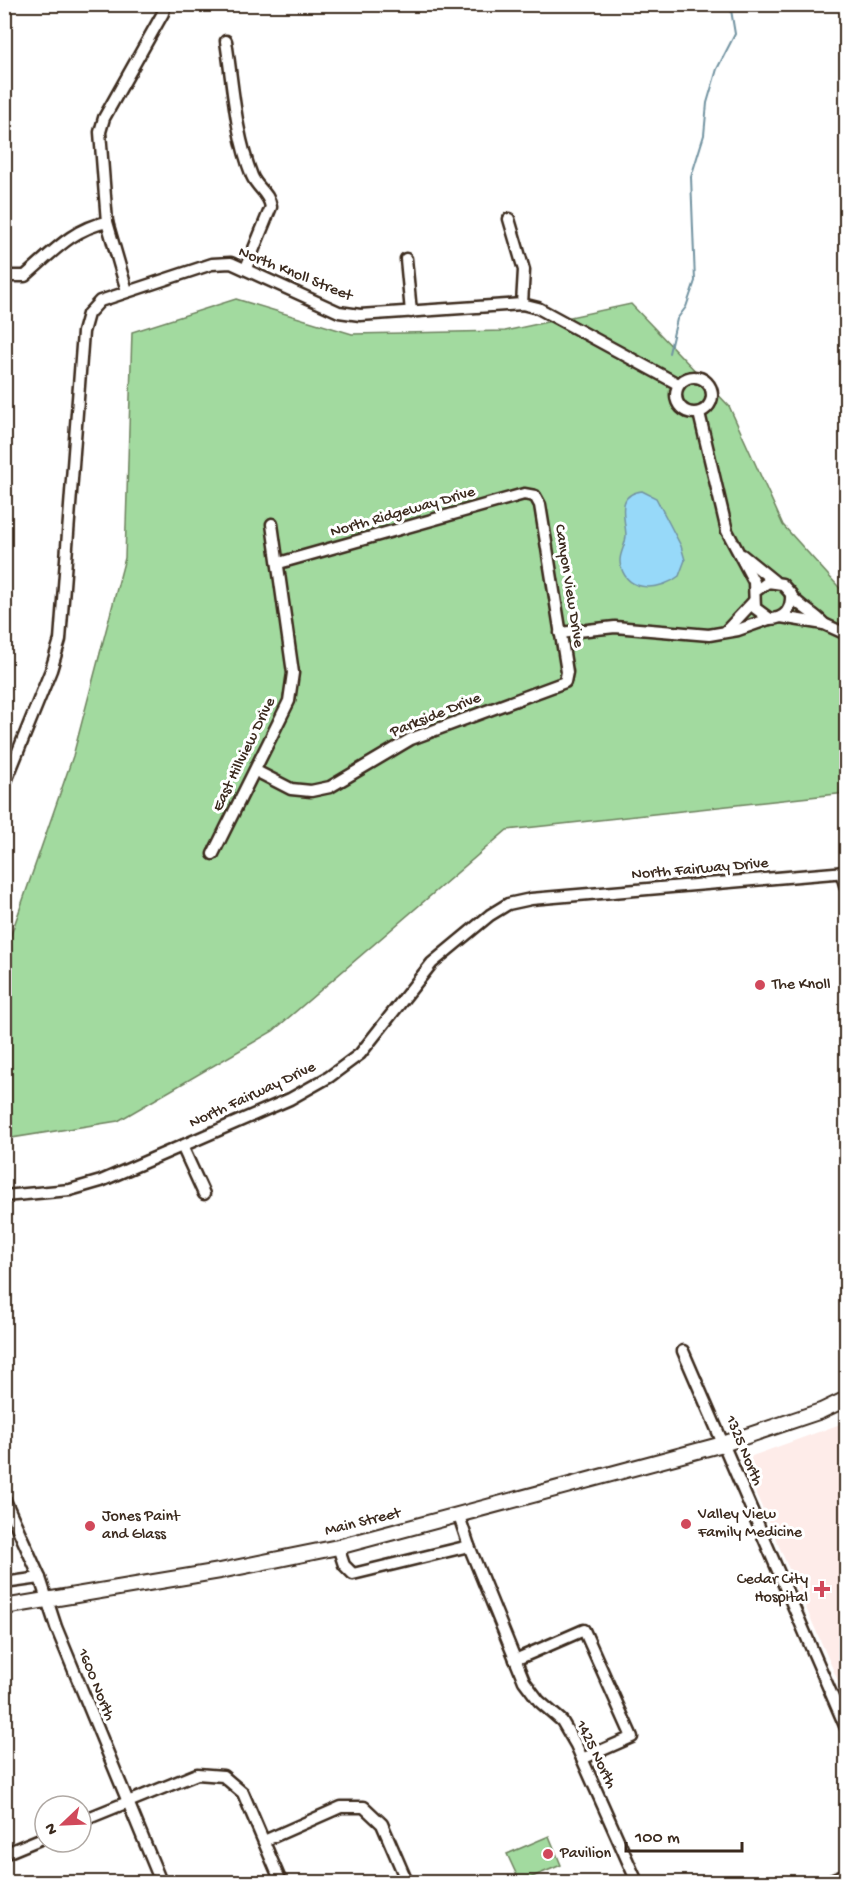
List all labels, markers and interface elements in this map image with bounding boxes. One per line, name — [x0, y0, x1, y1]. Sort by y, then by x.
street label: North Knoll Street — [235, 243, 356, 307]
street label: North Ridgeway Drive — [328, 483, 478, 543]
street label: Canyon View Drive — [549, 523, 587, 650]
street label: Parkside Drive — [387, 689, 485, 743]
street label: East Hillview Drive — [209, 694, 281, 815]
street label: North Fairway Drive — [631, 854, 770, 885]
place label: The Knoll — [771, 976, 831, 995]
marker: The Knoll — [753, 978, 767, 992]
street label: North Fairway Drive — [187, 1058, 320, 1134]
street label: 1325 North — [719, 1412, 766, 1489]
street label: Main Street — [323, 1504, 404, 1542]
place label: Valley View Family Medicine — [697, 1506, 803, 1543]
place label: Jones Paint and Glass — [102, 1508, 181, 1545]
marker: Valley View Family Medicine — [679, 1517, 693, 1531]
marker: Jones Paint and Glass — [83, 1519, 97, 1533]
place label: Cedar City Hospital — [737, 1571, 808, 1608]
marker: Cedar City Hospital — [813, 1580, 831, 1598]
street label: 1600 North — [72, 1645, 118, 1724]
street label: 1425 North — [570, 1717, 620, 1793]
north arrow — [33, 1794, 93, 1854]
scale bar — [626, 1815, 742, 1853]
text: N — [41, 1819, 63, 1837]
text: 100 m — [634, 1828, 680, 1849]
place label: Pavilion — [559, 1845, 612, 1864]
marker: Pavilion — [541, 1847, 555, 1861]

